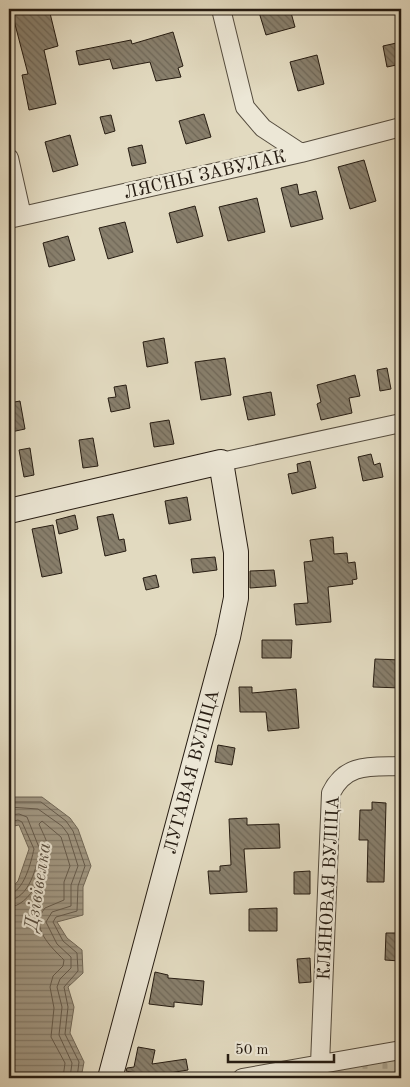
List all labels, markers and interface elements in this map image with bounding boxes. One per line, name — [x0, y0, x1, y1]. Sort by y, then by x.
street label: ЛЯСНЫ ЗАВУЛАК — [122, 148, 288, 202]
street label: ЛУГАВАЯ ВУЛІЦА — [161, 688, 223, 856]
street label: КЛЯНОВАЯ ВУЛІЦА — [315, 795, 343, 981]
water label: Дзівівелка — [22, 842, 55, 935]
scale bar — [228, 1032, 334, 1064]
text: 50 m — [235, 1043, 269, 1058]

